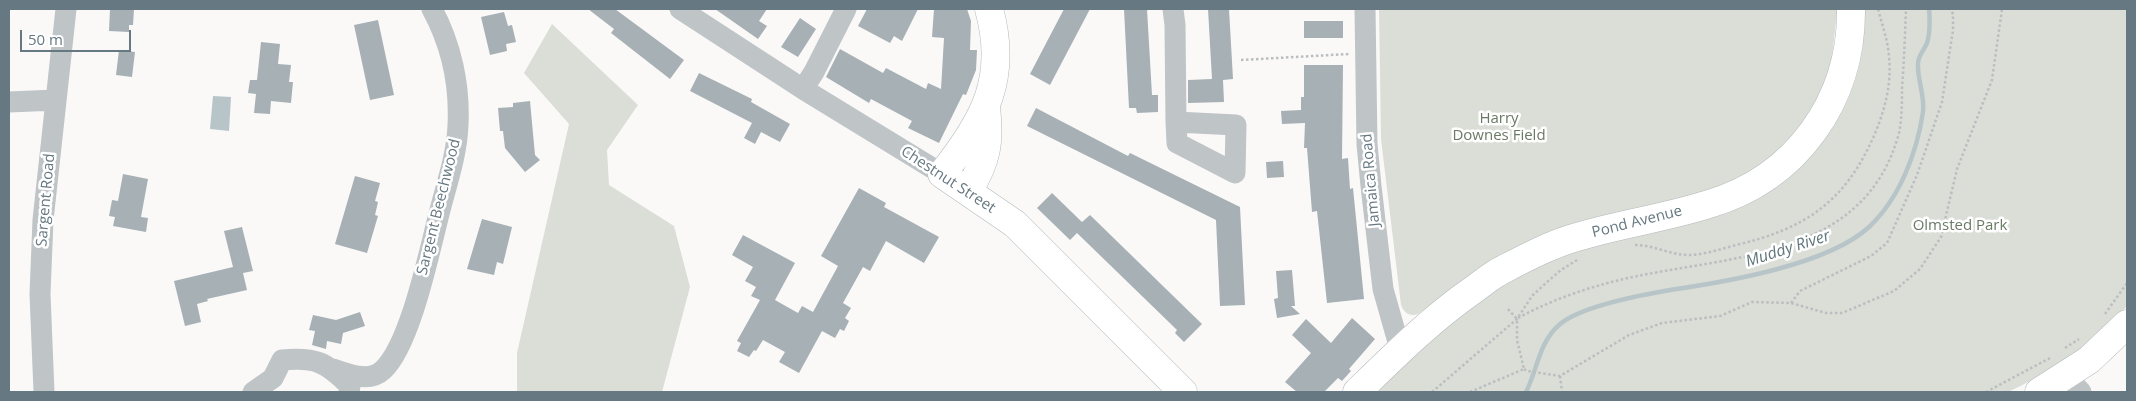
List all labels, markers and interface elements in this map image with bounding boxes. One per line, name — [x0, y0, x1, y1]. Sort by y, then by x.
scale bar — [22, 20, 134, 52]
text: 50 m — [28, 29, 63, 49]
park label: Harry Downes Field — [1452, 110, 1546, 145]
street label: Jamaica Road — [1358, 133, 1384, 227]
street label: Sargent Beechwood — [413, 137, 465, 277]
street label: Chestnut Street — [897, 143, 999, 217]
street label: Sargent Road — [33, 153, 59, 247]
street label: Pond Avenue — [1590, 202, 1684, 242]
park label: Olmsted Park — [1913, 217, 2007, 235]
water label: Muddy River — [1743, 226, 1833, 272]

